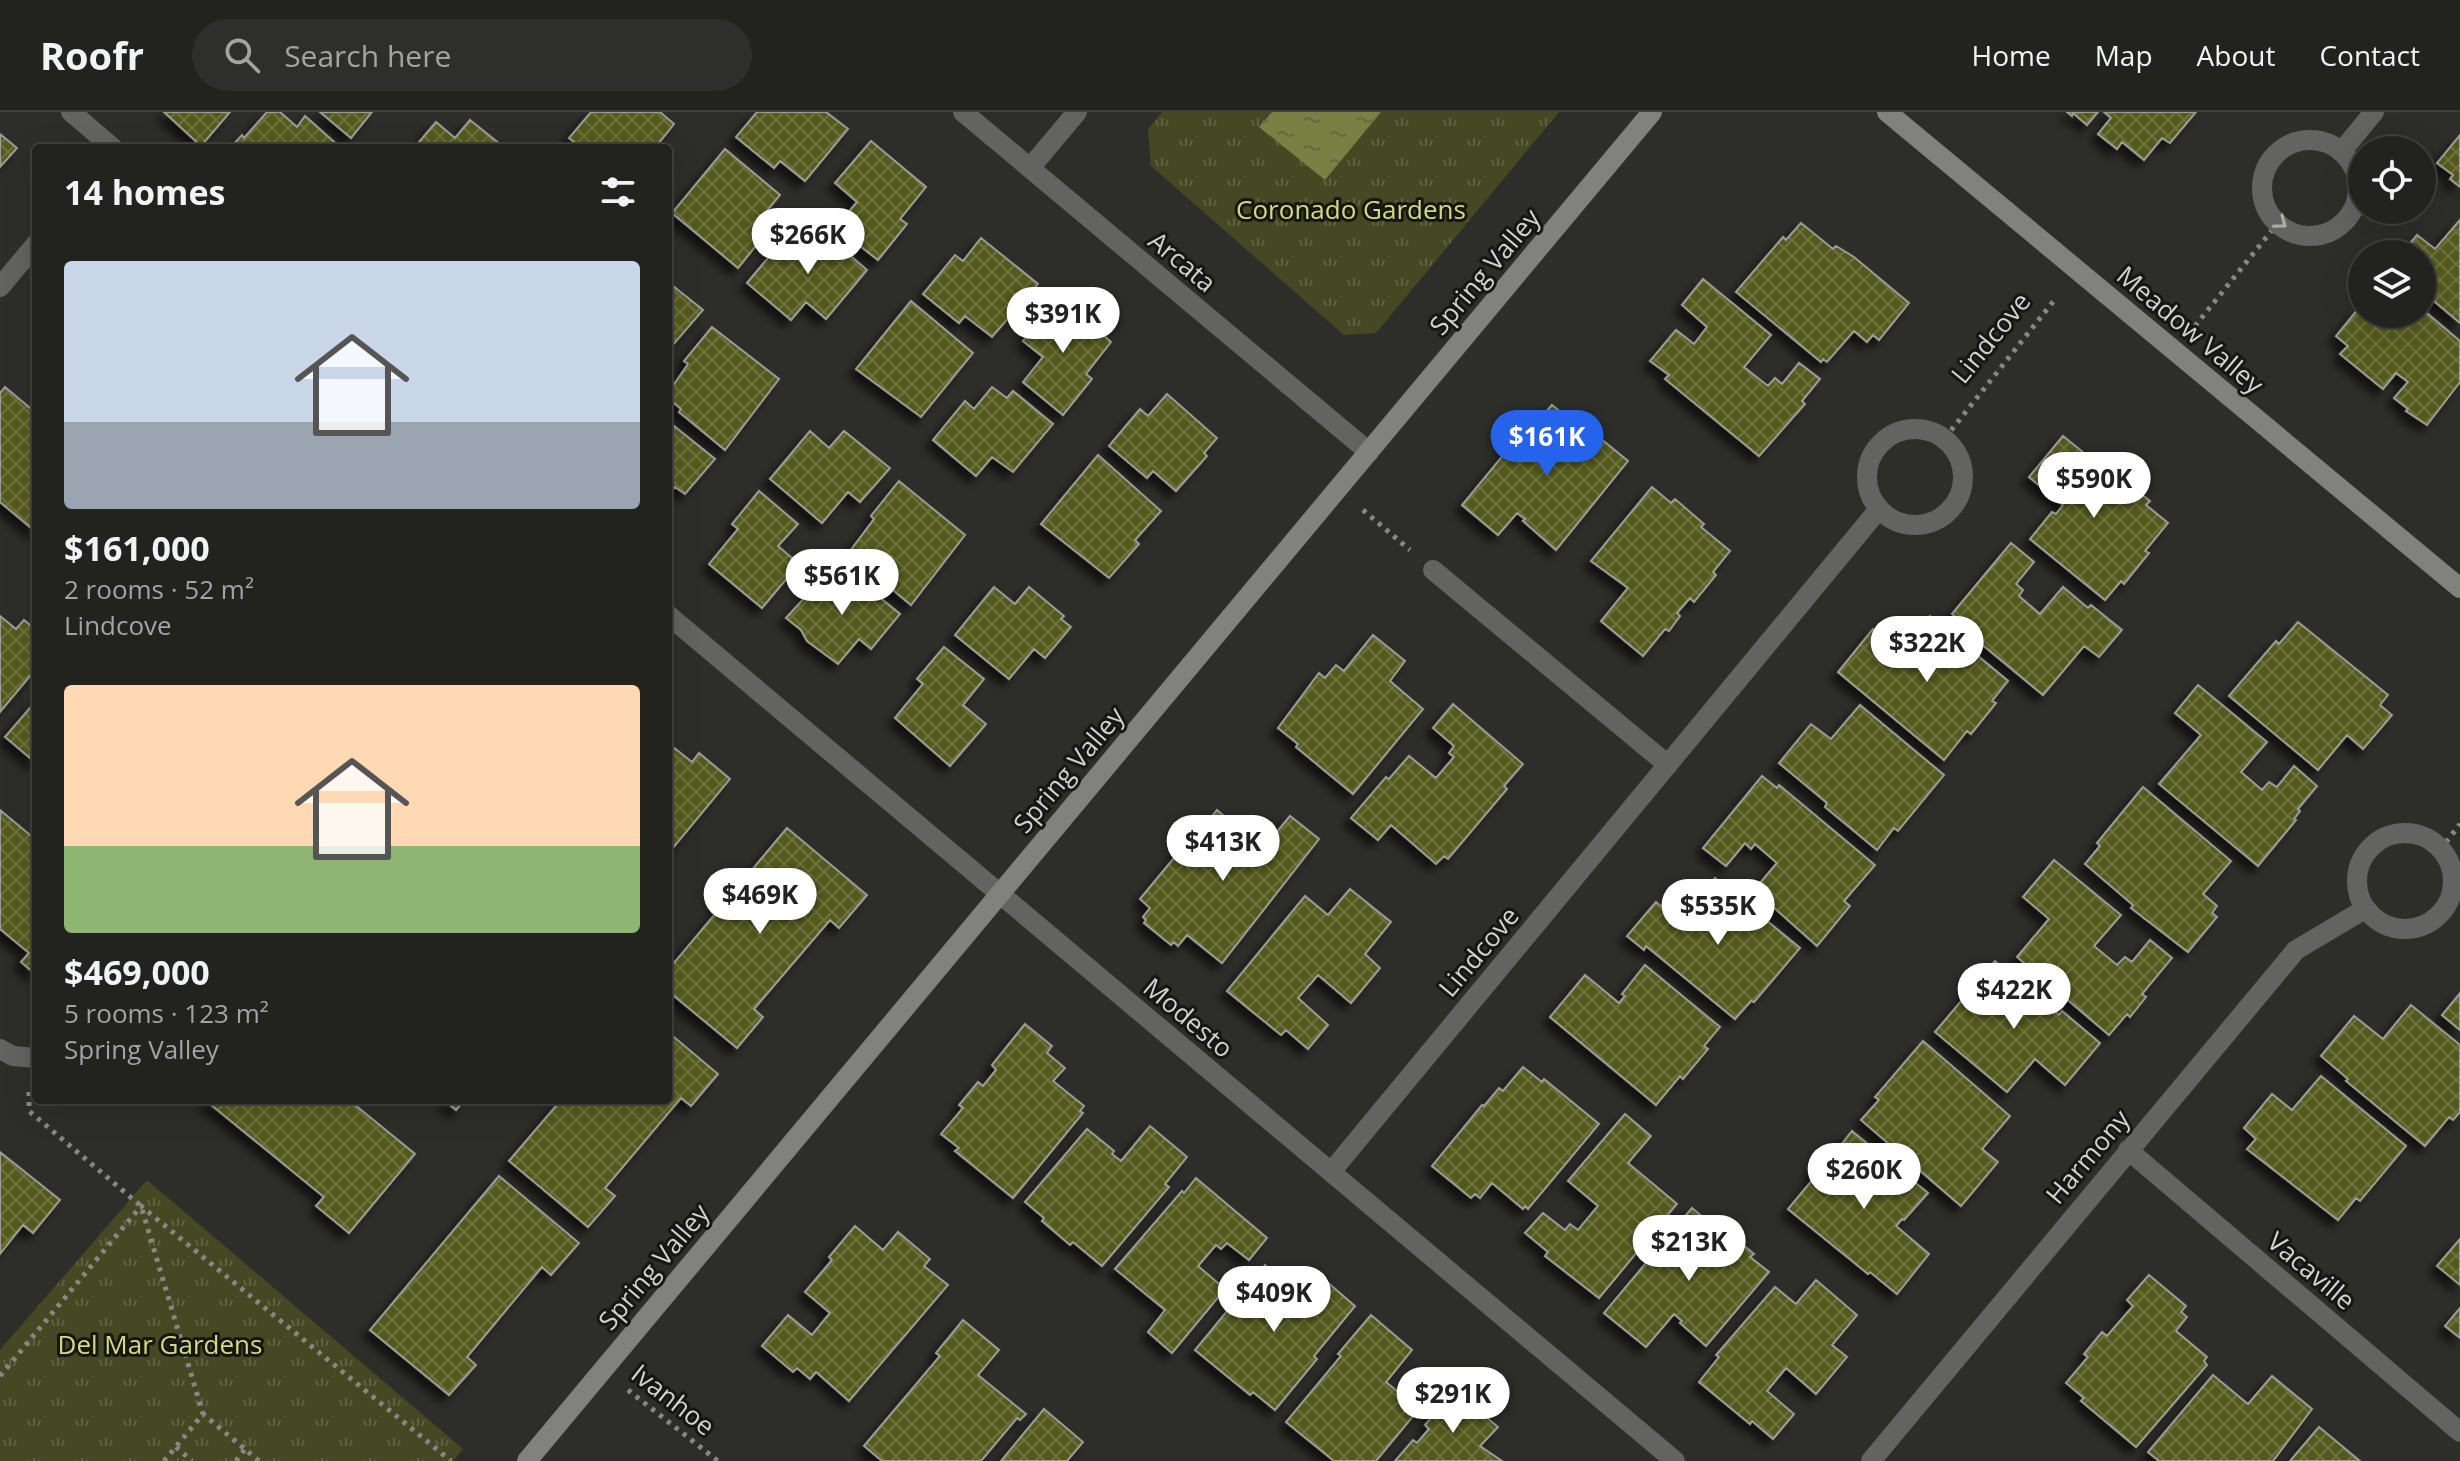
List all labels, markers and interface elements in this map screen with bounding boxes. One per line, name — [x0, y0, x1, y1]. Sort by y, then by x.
search box — [192, 19, 752, 91]
text: Roofr — [40, 29, 144, 81]
icon: search — [220, 33, 264, 77]
text: Search here — [284, 35, 451, 76]
text: Home — [1972, 36, 2051, 74]
text: Map — [2095, 36, 2153, 74]
text: About — [2197, 36, 2275, 74]
text: Contact — [2319, 36, 2420, 74]
map controls — [2348, 136, 2436, 328]
button: locate — [2348, 136, 2436, 224]
text: 14 homes — [64, 169, 225, 215]
icon: filters — [596, 170, 640, 214]
park label: Coronado Gardens — [1236, 191, 1466, 227]
street label: Spring Valley — [1421, 200, 1548, 342]
pin: $266K — [752, 208, 864, 276]
one-way arrow — [2271, 213, 2286, 228]
text: $266K — [770, 216, 846, 252]
street label: Arcata — [1141, 222, 1224, 300]
button: layers — [2348, 240, 2436, 328]
street label: Meadow Valley — [2110, 257, 2273, 402]
street label: Lindcove — [1942, 284, 2038, 391]
pin: $391K — [1007, 287, 1119, 355]
text: $391K — [1025, 295, 1101, 331]
icon: home — [280, 313, 424, 457]
pin: $161K — [1491, 410, 1603, 478]
text: $161K — [1509, 418, 1585, 454]
pin: $590K — [2038, 452, 2150, 520]
text: $590K — [2056, 460, 2132, 496]
text: $161,000 — [64, 525, 210, 571]
pin: $561K — [786, 549, 898, 617]
text: $561K — [804, 557, 880, 593]
text: 2 rooms · 52 m² — [64, 571, 254, 607]
text: Lindcove — [64, 607, 172, 643]
pin: $322K — [1871, 616, 1983, 684]
text: $322K — [1889, 624, 1965, 660]
street label: Spring Valley — [1005, 698, 1132, 840]
icon: home — [280, 737, 424, 881]
pin: $413K — [1167, 815, 1279, 883]
text: $413K — [1185, 823, 1261, 859]
pin: $469K — [704, 868, 816, 936]
text: $469K — [722, 876, 798, 912]
pin: $535K — [1662, 879, 1774, 947]
text: $535K — [1680, 887, 1756, 923]
street label: Lindcove — [1430, 899, 1527, 1004]
text: $469,000 — [64, 949, 210, 995]
pin: $422K — [1958, 963, 2070, 1031]
street label: Modesto — [1136, 969, 1241, 1065]
text: $422K — [1976, 971, 2052, 1007]
text: 5 rooms · 123 m² — [64, 995, 269, 1031]
text: Spring Valley — [64, 1031, 219, 1067]
street label: Harmony — [2037, 1101, 2138, 1211]
pin: $260K — [1808, 1143, 1920, 1211]
text: $260K — [1826, 1151, 1902, 1187]
street label: Spring Valley — [590, 1195, 717, 1337]
pin: $213K — [1633, 1215, 1745, 1283]
text: $213K — [1651, 1223, 1727, 1259]
street label: Vacaville — [2260, 1223, 2363, 1317]
pin: $409K — [1218, 1266, 1330, 1334]
text: $409K — [1236, 1274, 1312, 1310]
park label: Del Mar Gardens — [58, 1326, 262, 1362]
street label: Ivanhoe — [624, 1355, 723, 1443]
pin: $291K — [1397, 1367, 1509, 1435]
text: $291K — [1415, 1375, 1491, 1411]

